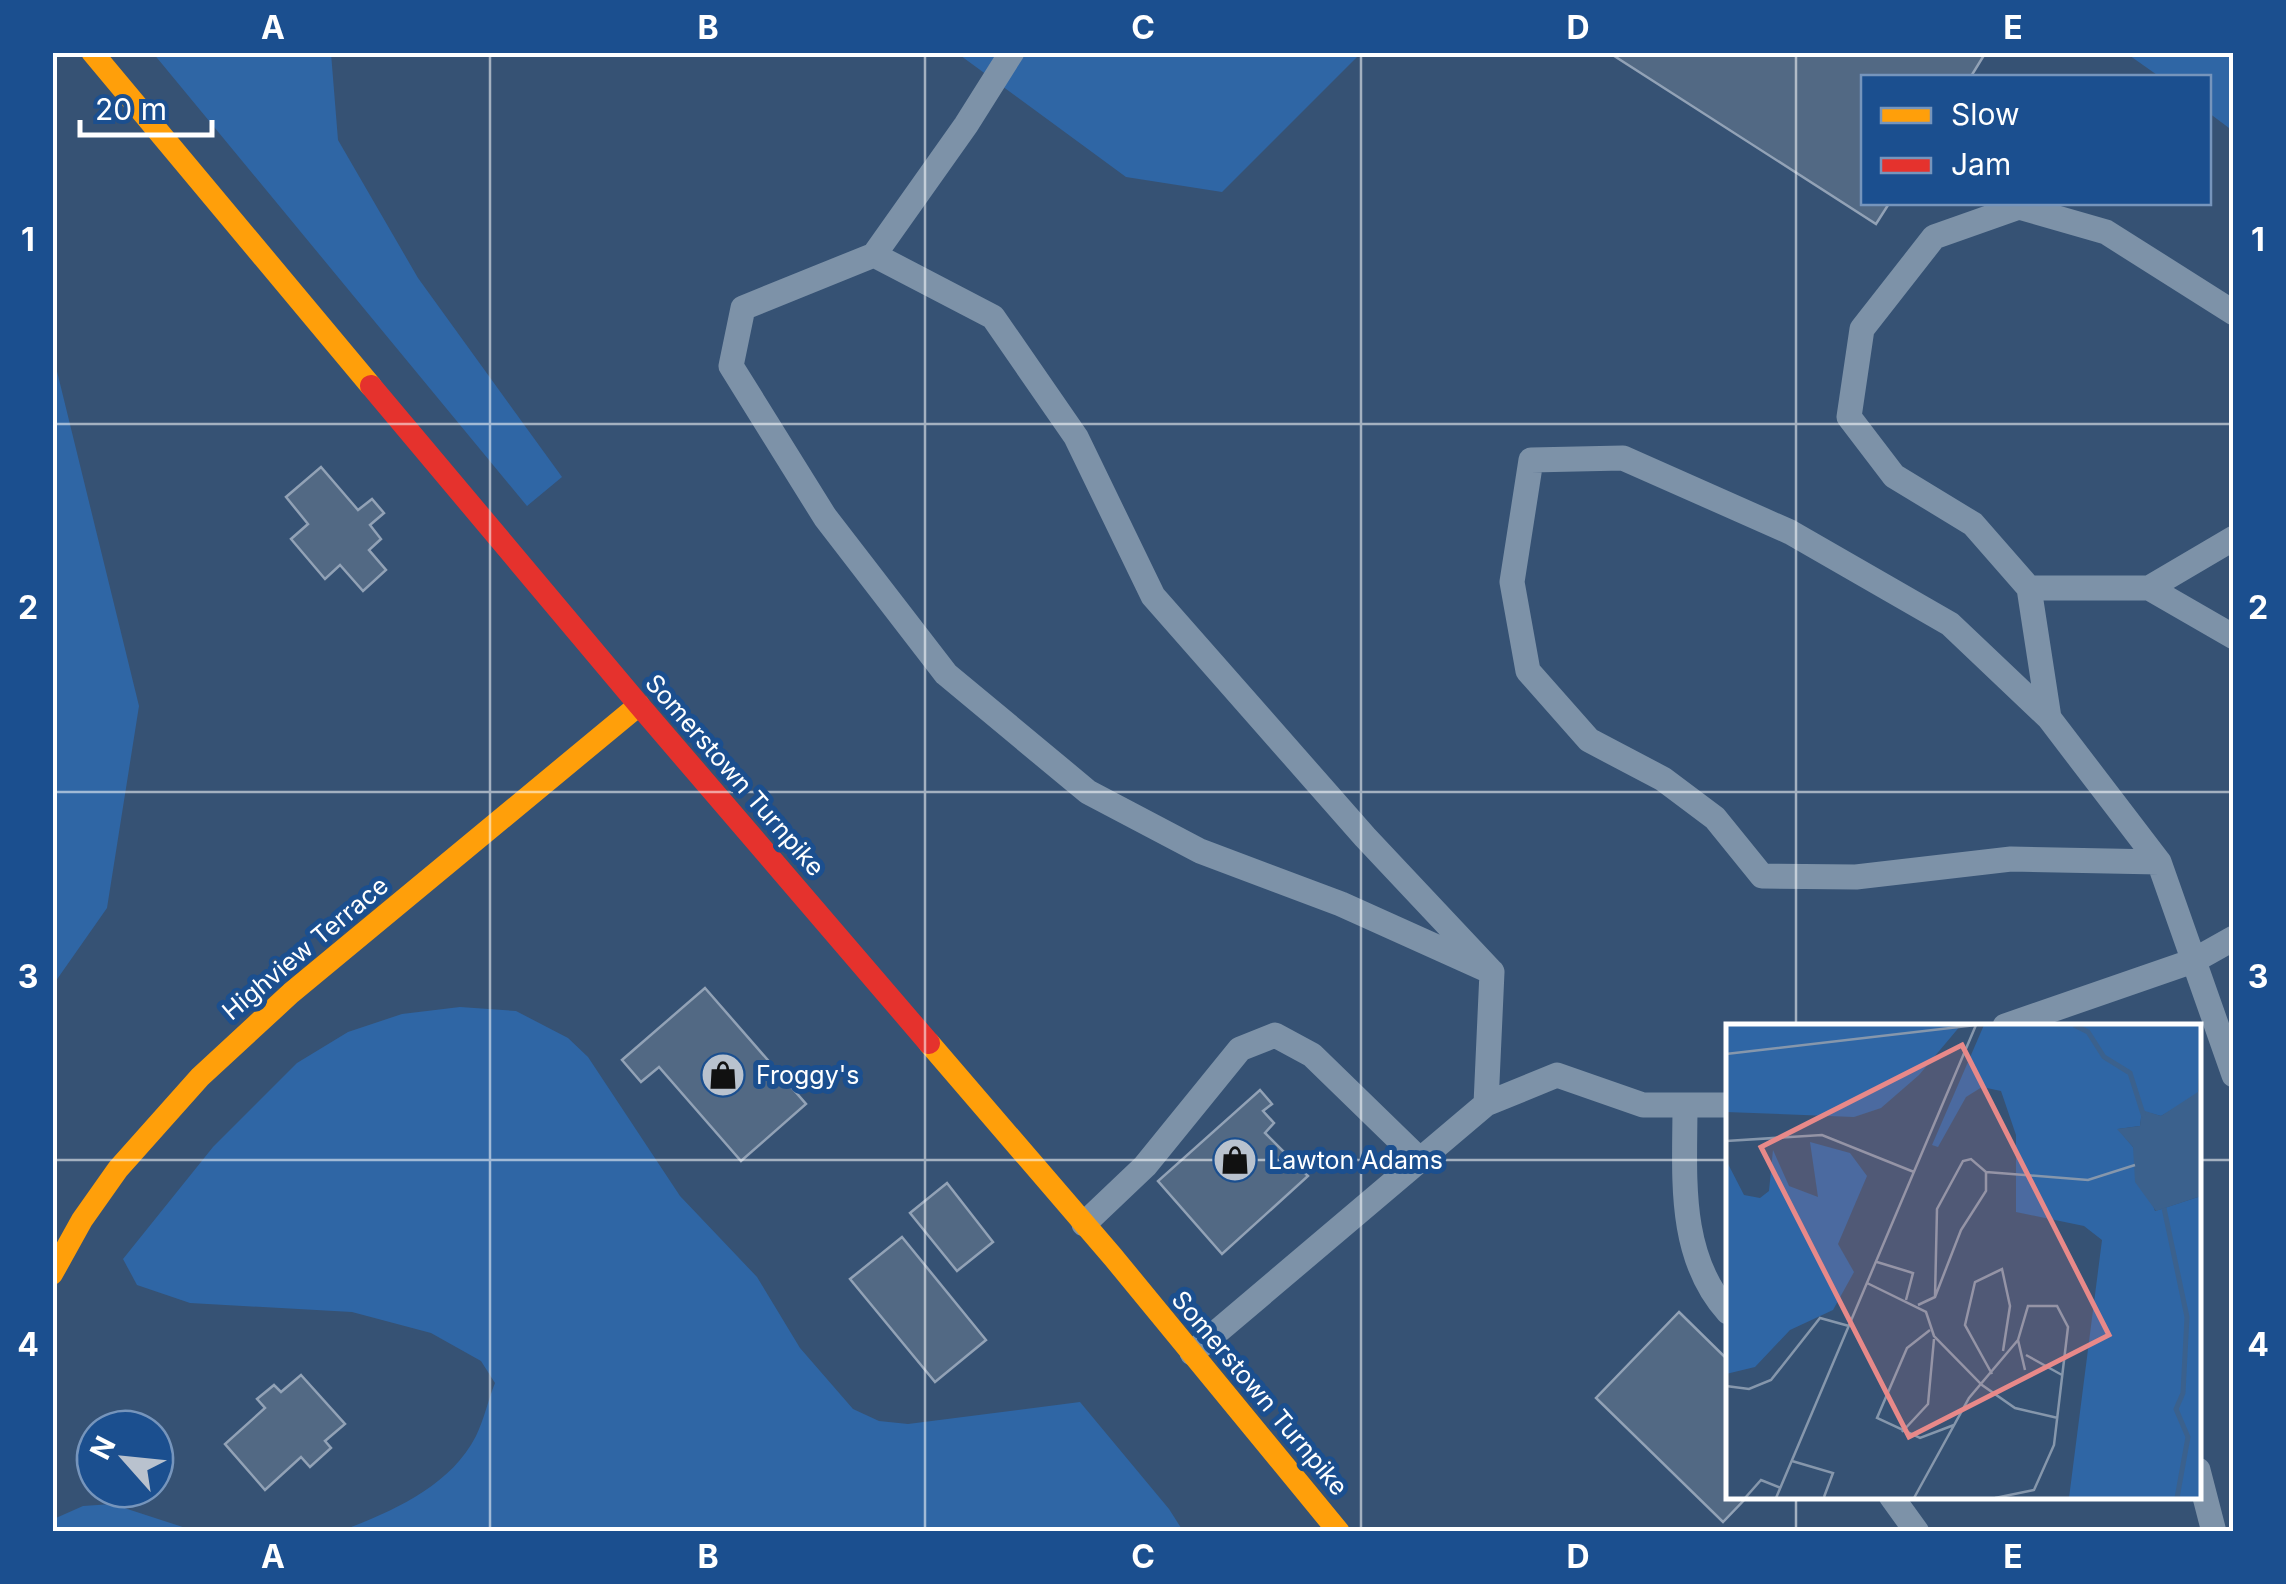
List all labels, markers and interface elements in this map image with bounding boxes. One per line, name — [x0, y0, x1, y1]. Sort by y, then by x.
text: A — [261, 8, 285, 47]
text: B — [697, 8, 719, 47]
text: C — [1131, 8, 1155, 47]
text: D — [1566, 8, 1590, 47]
text: E — [2003, 8, 2023, 47]
scale bar — [80, 75, 212, 137]
legend — [1861, 75, 2211, 205]
text: 20 m — [95, 91, 167, 127]
text: Slow — [1951, 96, 2020, 132]
text: Jam — [1951, 146, 2011, 182]
text: 1 — [21, 220, 35, 259]
text: 1 — [2251, 220, 2265, 259]
text: 2 — [18, 588, 38, 627]
text: 2 — [2248, 588, 2268, 627]
street label: Somerstown Turnpike — [639, 668, 831, 882]
street label: Highview Terrace — [216, 870, 394, 1026]
text: 3 — [18, 957, 38, 996]
text: 3 — [2248, 957, 2268, 996]
inset map — [1726, 1024, 2201, 1499]
shop icon: Froggy's — [700, 1052, 746, 1098]
place label: Froggy's — [756, 1060, 859, 1090]
shop icon: Lawton Adams — [1212, 1137, 1258, 1183]
place label: Lawton Adams — [1268, 1145, 1443, 1175]
street label: Somerstown Turnpike — [1166, 1285, 1354, 1501]
text: 4 — [17, 1325, 39, 1364]
text: 4 — [2247, 1325, 2269, 1364]
north arrow — [75, 1409, 175, 1509]
text: N — [83, 1430, 123, 1465]
text: A — [261, 1537, 285, 1576]
text: B — [697, 1537, 719, 1576]
text: C — [1131, 1537, 1155, 1576]
text: D — [1566, 1537, 1590, 1576]
text: E — [2003, 1537, 2023, 1576]

